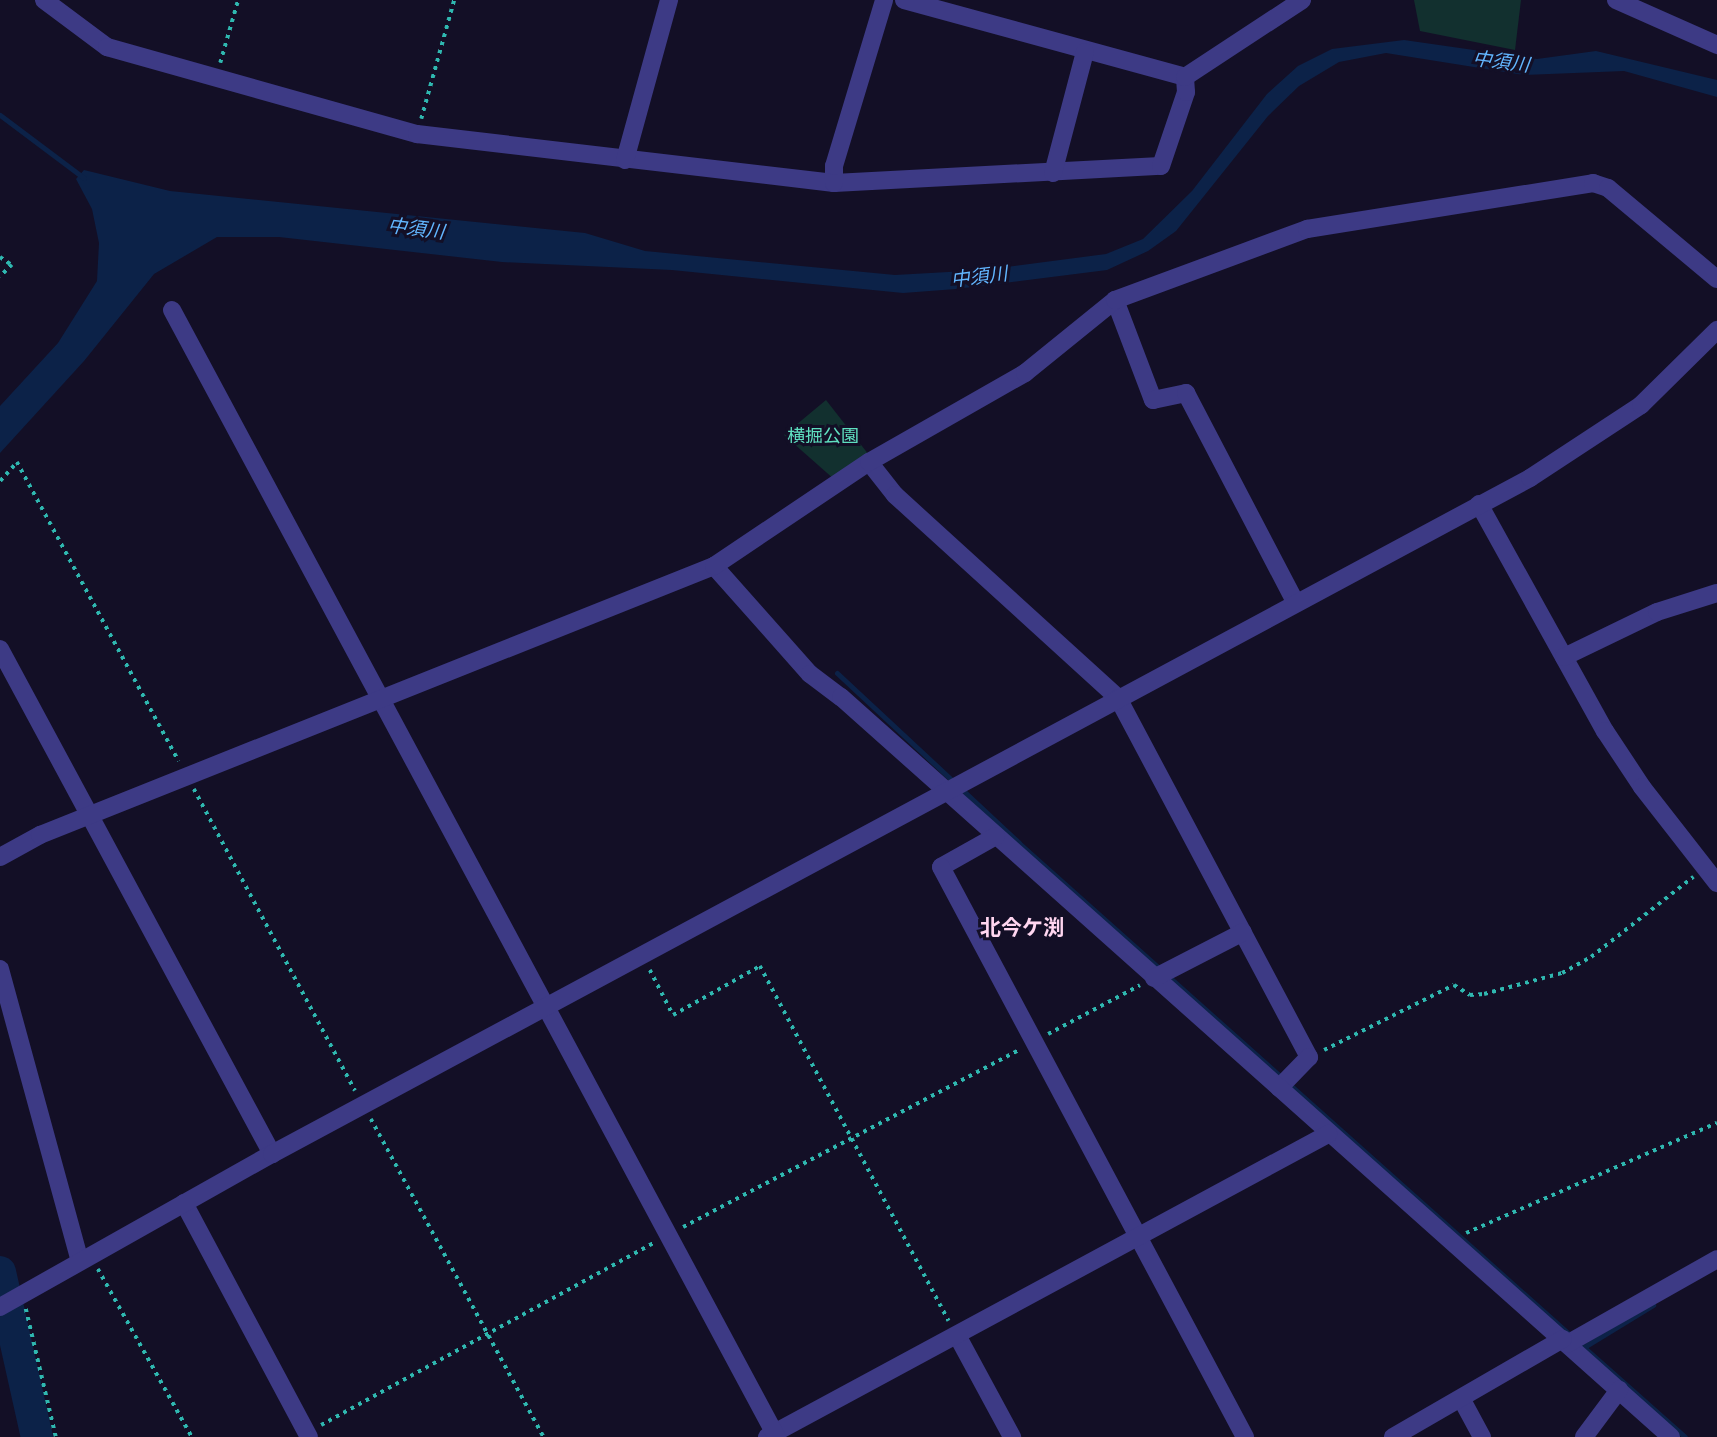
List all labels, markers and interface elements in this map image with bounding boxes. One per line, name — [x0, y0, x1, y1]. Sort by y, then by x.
water label: 中須川 — [1471, 47, 1531, 77]
water label: 中須川 — [386, 214, 446, 244]
water label: 中須川 — [949, 262, 1009, 292]
park label: 横掘公園 — [787, 425, 859, 447]
district label: 北今ケ渕 — [980, 915, 1064, 941]

